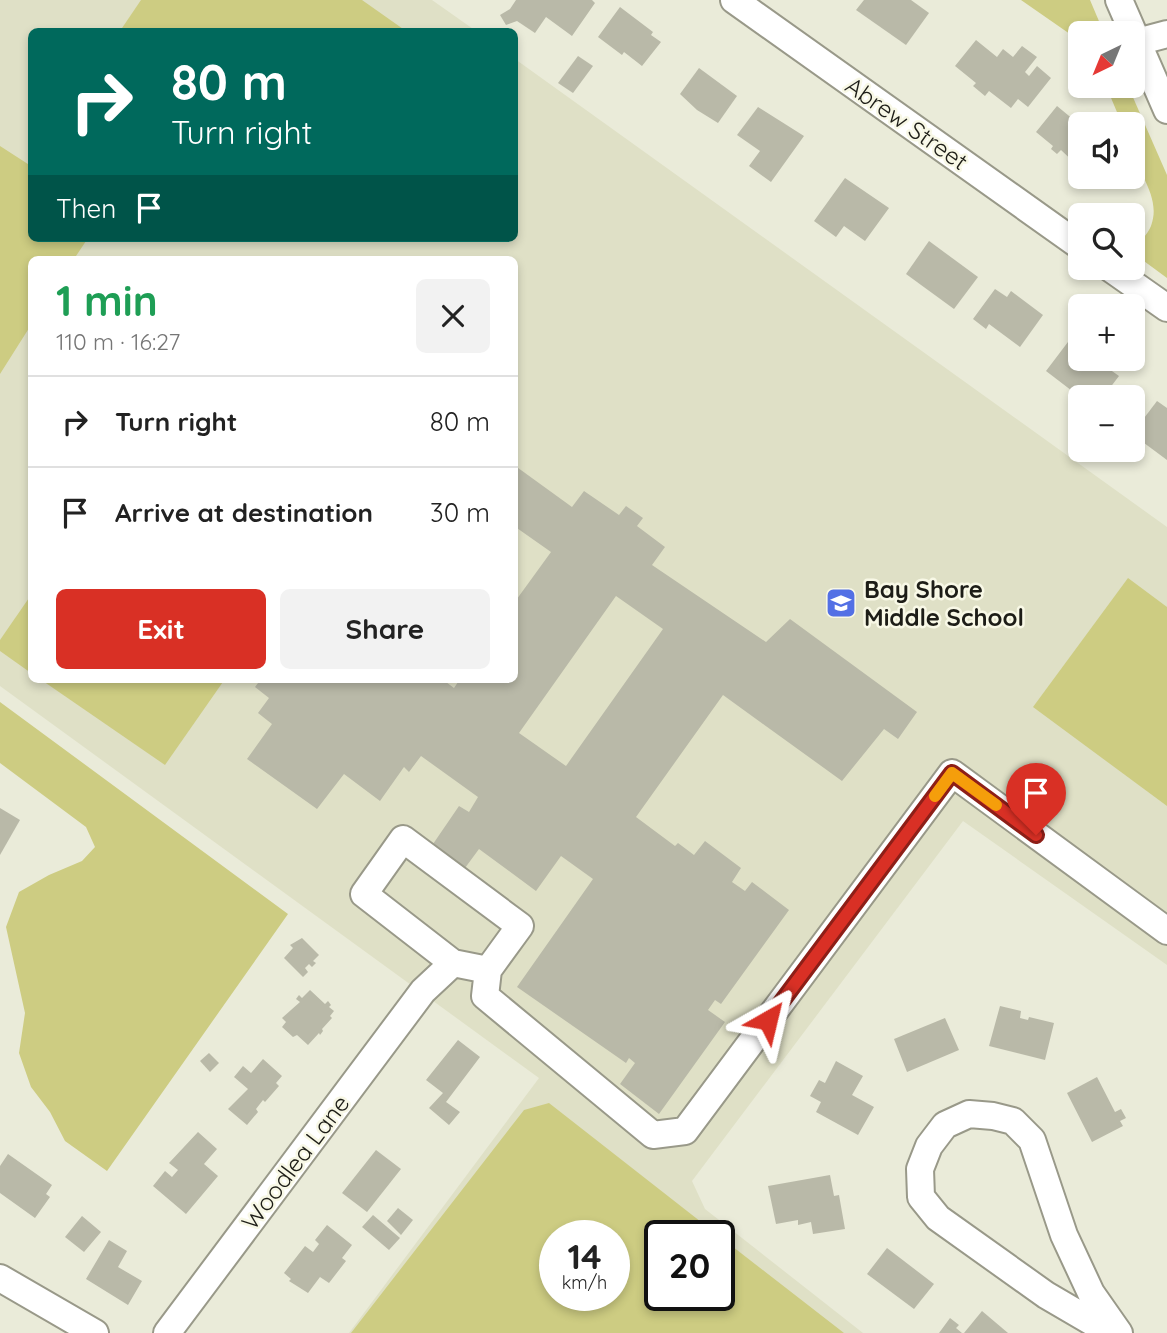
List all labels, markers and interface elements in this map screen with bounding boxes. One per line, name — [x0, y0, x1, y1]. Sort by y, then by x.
north arrow — [1068, 21, 1144, 98]
map controls — [1068, 21, 1145, 462]
text: 80 m — [171, 51, 287, 112]
icon: right — [56, 56, 147, 147]
street label: Abrew Street — [840, 70, 974, 176]
text: Turn right — [171, 112, 312, 152]
button: sound — [1068, 112, 1145, 189]
icon: arrive — [130, 189, 168, 227]
text: Then — [56, 192, 116, 225]
button: search — [1068, 203, 1145, 280]
text: 1 min — [56, 274, 158, 327]
button: close — [416, 279, 490, 353]
button: + — [1068, 294, 1145, 371]
text: 110 m · 16:27 — [56, 327, 180, 356]
button: − — [1068, 385, 1145, 462]
icon: right — [56, 403, 94, 441]
text: Turn right — [115, 405, 237, 438]
text: 80 m — [430, 405, 490, 438]
icon: arrive — [56, 494, 94, 532]
text: Arrive at destination — [115, 496, 373, 529]
text: 30 m — [430, 496, 490, 529]
place label: Bay Shore Middle School — [864, 574, 1024, 632]
school or university icon: Bay Shore Middle School — [824, 586, 858, 620]
button: Exit — [56, 589, 266, 669]
button: Share — [280, 589, 490, 669]
pin — [1006, 763, 1066, 835]
icon: arrive — [1017, 774, 1055, 812]
position arrow — [731, 983, 805, 1057]
street label: Woodlea Lane — [235, 1089, 355, 1235]
speed limit sign: 20 — [644, 1220, 735, 1311]
text: 14 — [567, 1234, 602, 1278]
text: km/h — [562, 1271, 607, 1294]

